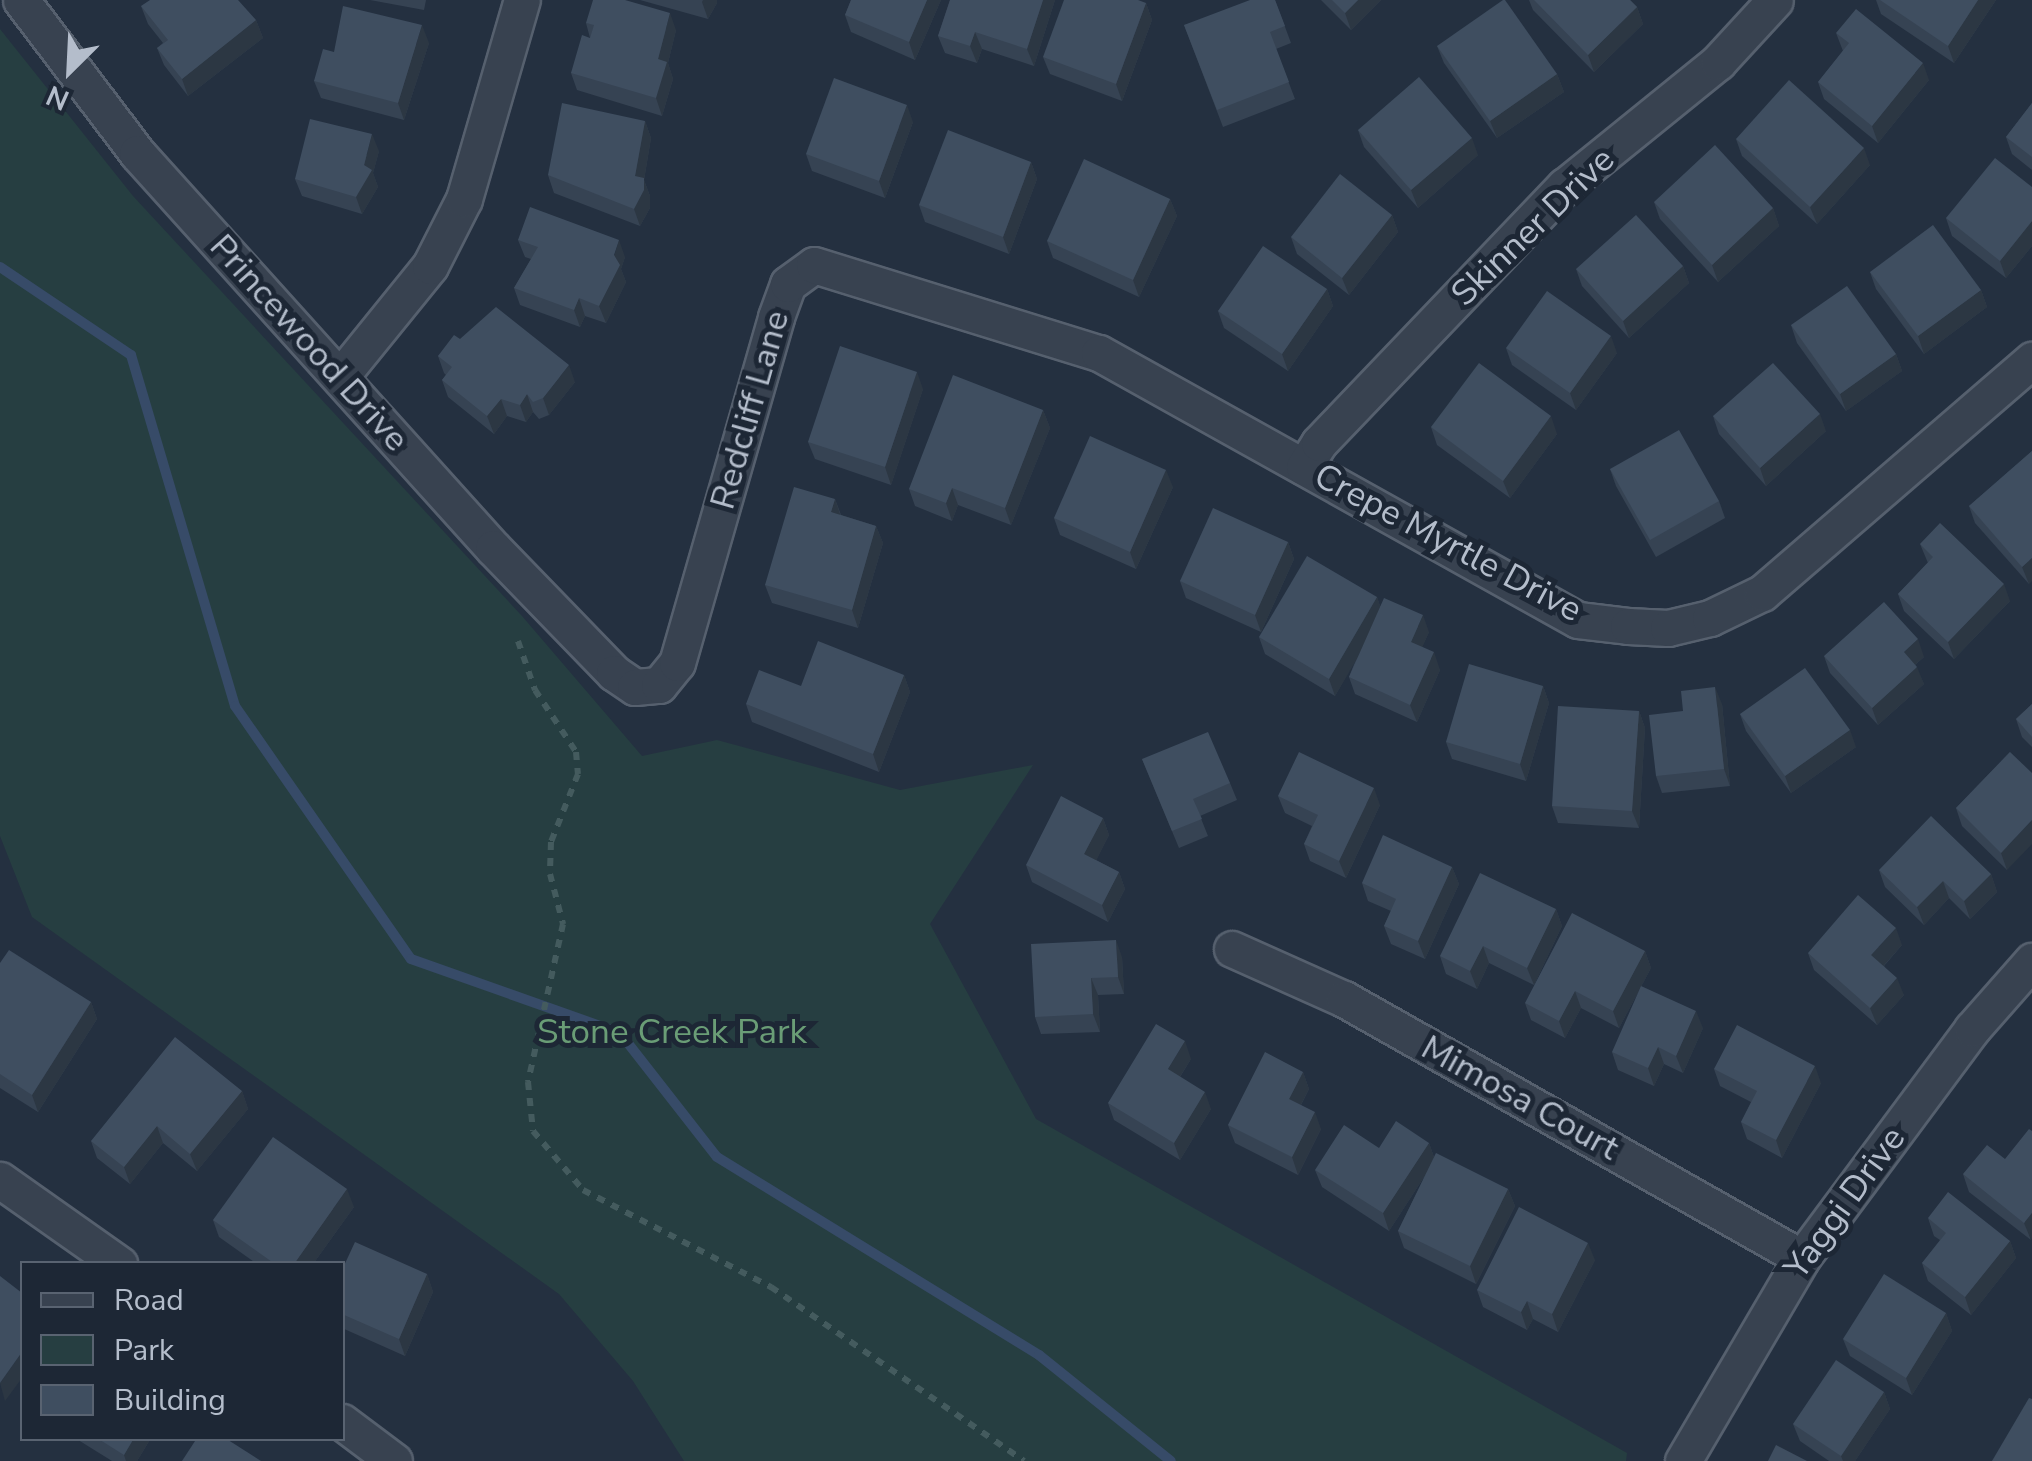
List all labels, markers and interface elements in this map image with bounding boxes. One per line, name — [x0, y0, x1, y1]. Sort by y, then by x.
north arrow — [20, 20, 120, 120]
text: N — [41, 76, 75, 119]
street label: Skinner Drive — [1443, 139, 1623, 315]
street label: Princewood Drive — [201, 226, 417, 460]
street label: Redcliff Lane — [702, 306, 798, 514]
street label: Crepe Myrtle Drive — [1307, 455, 1589, 631]
park label: Stone Creek Park — [537, 1011, 807, 1053]
street label: Mimosa Court — [1414, 1027, 1626, 1169]
street label: Yaggi Drive — [1776, 1119, 1914, 1287]
legend — [20, 1261, 345, 1441]
text: Road — [114, 1280, 184, 1321]
text: Park — [114, 1330, 174, 1371]
text: Building — [114, 1380, 226, 1421]

